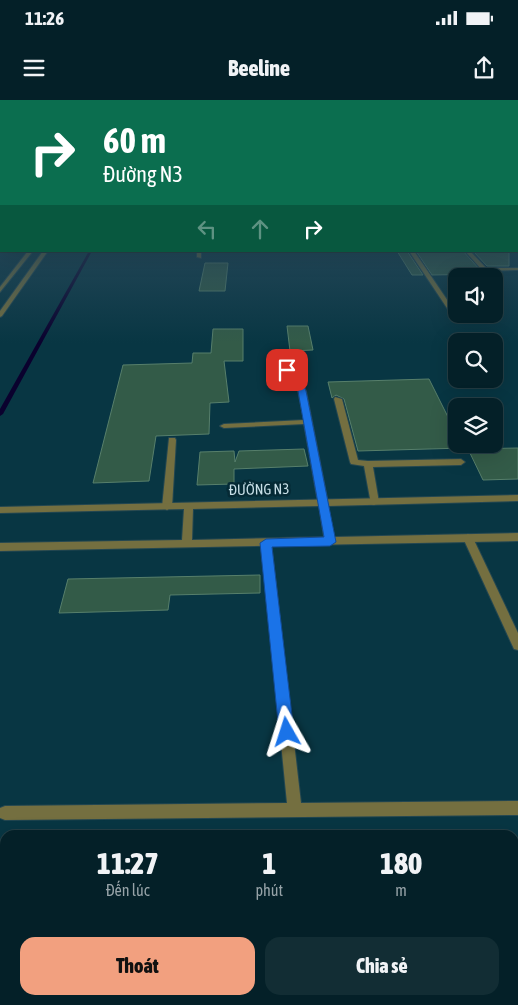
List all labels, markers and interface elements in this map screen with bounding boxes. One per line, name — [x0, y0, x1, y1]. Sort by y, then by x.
text: 11:26 — [25, 7, 64, 29]
icon: menu — [20, 54, 48, 82]
icon: share — [470, 54, 498, 82]
text: Beeline — [228, 55, 290, 81]
icon: right — [20, 120, 85, 185]
text: 60 m — [103, 120, 166, 160]
text: Đường N3 — [103, 161, 183, 187]
icon: left — [193, 215, 221, 243]
icon: ahead — [246, 215, 274, 243]
icon: right — [299, 215, 327, 243]
map controls — [448, 268, 503, 453]
button: sound — [448, 268, 503, 323]
button: search — [448, 333, 503, 388]
pin — [266, 349, 308, 391]
icon: arrive — [273, 356, 301, 384]
button: layers — [448, 398, 503, 453]
street label: ĐƯỜNG N3 — [228, 480, 290, 498]
position arrow — [260, 705, 312, 757]
text: 11:27 — [97, 846, 159, 880]
text: 1 — [262, 846, 276, 880]
text: 180 — [380, 846, 422, 880]
text: Đến lúc — [106, 881, 150, 899]
text: phút — [255, 881, 283, 899]
text: m — [395, 881, 407, 899]
button: Thoát — [20, 937, 255, 995]
button: Chia sẻ — [265, 937, 499, 995]

